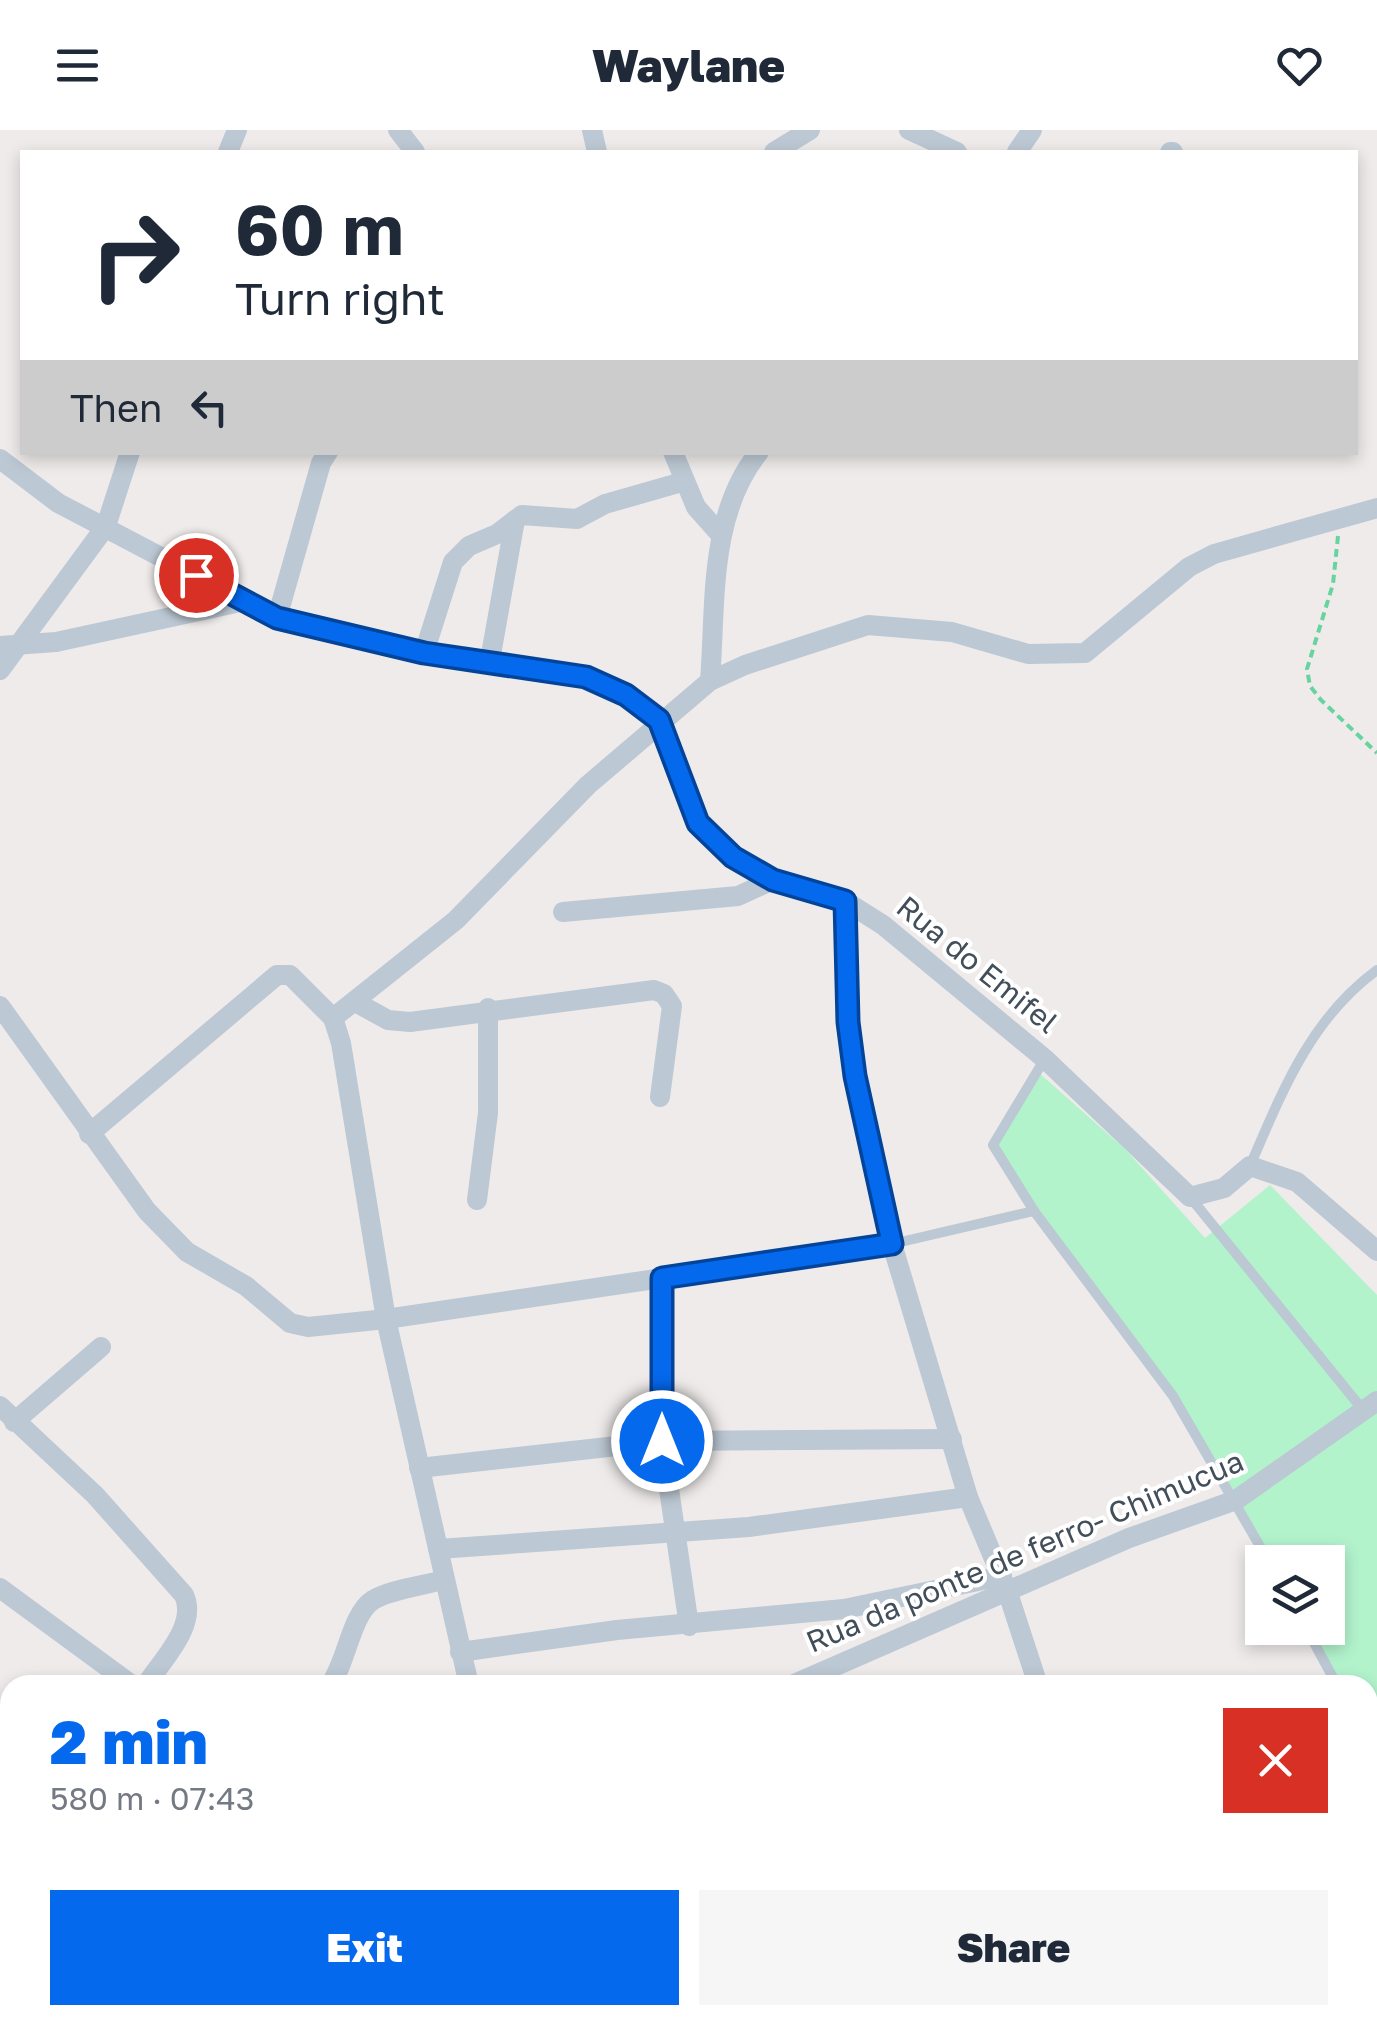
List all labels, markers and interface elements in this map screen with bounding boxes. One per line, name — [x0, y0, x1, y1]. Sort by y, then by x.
icon: menu — [50, 38, 105, 93]
text: Waylane — [592, 38, 785, 92]
icon: heart — [1272, 38, 1327, 93]
text: 60 m — [235, 186, 404, 270]
icon: right — [70, 190, 200, 320]
text: Turn right — [235, 271, 445, 325]
icon: left — [182, 380, 237, 435]
text: Then — [70, 385, 162, 430]
pin — [154, 533, 239, 618]
icon: arrive — [169, 548, 224, 603]
street label: Rua do Emifel — [890, 888, 1065, 1040]
position arrow — [610, 1389, 714, 1493]
street label: Rua da ponte de ferro- Chimucua — [801, 1442, 1249, 1660]
map controls — [1245, 1545, 1345, 1645]
button: layers — [1245, 1545, 1345, 1645]
text: 2 min — [50, 1705, 208, 1777]
button: close — [1223, 1708, 1328, 1813]
text: 580 m · 07:43 — [50, 1779, 254, 1817]
button: Exit — [50, 1890, 679, 2005]
button: Share — [699, 1890, 1328, 2005]

